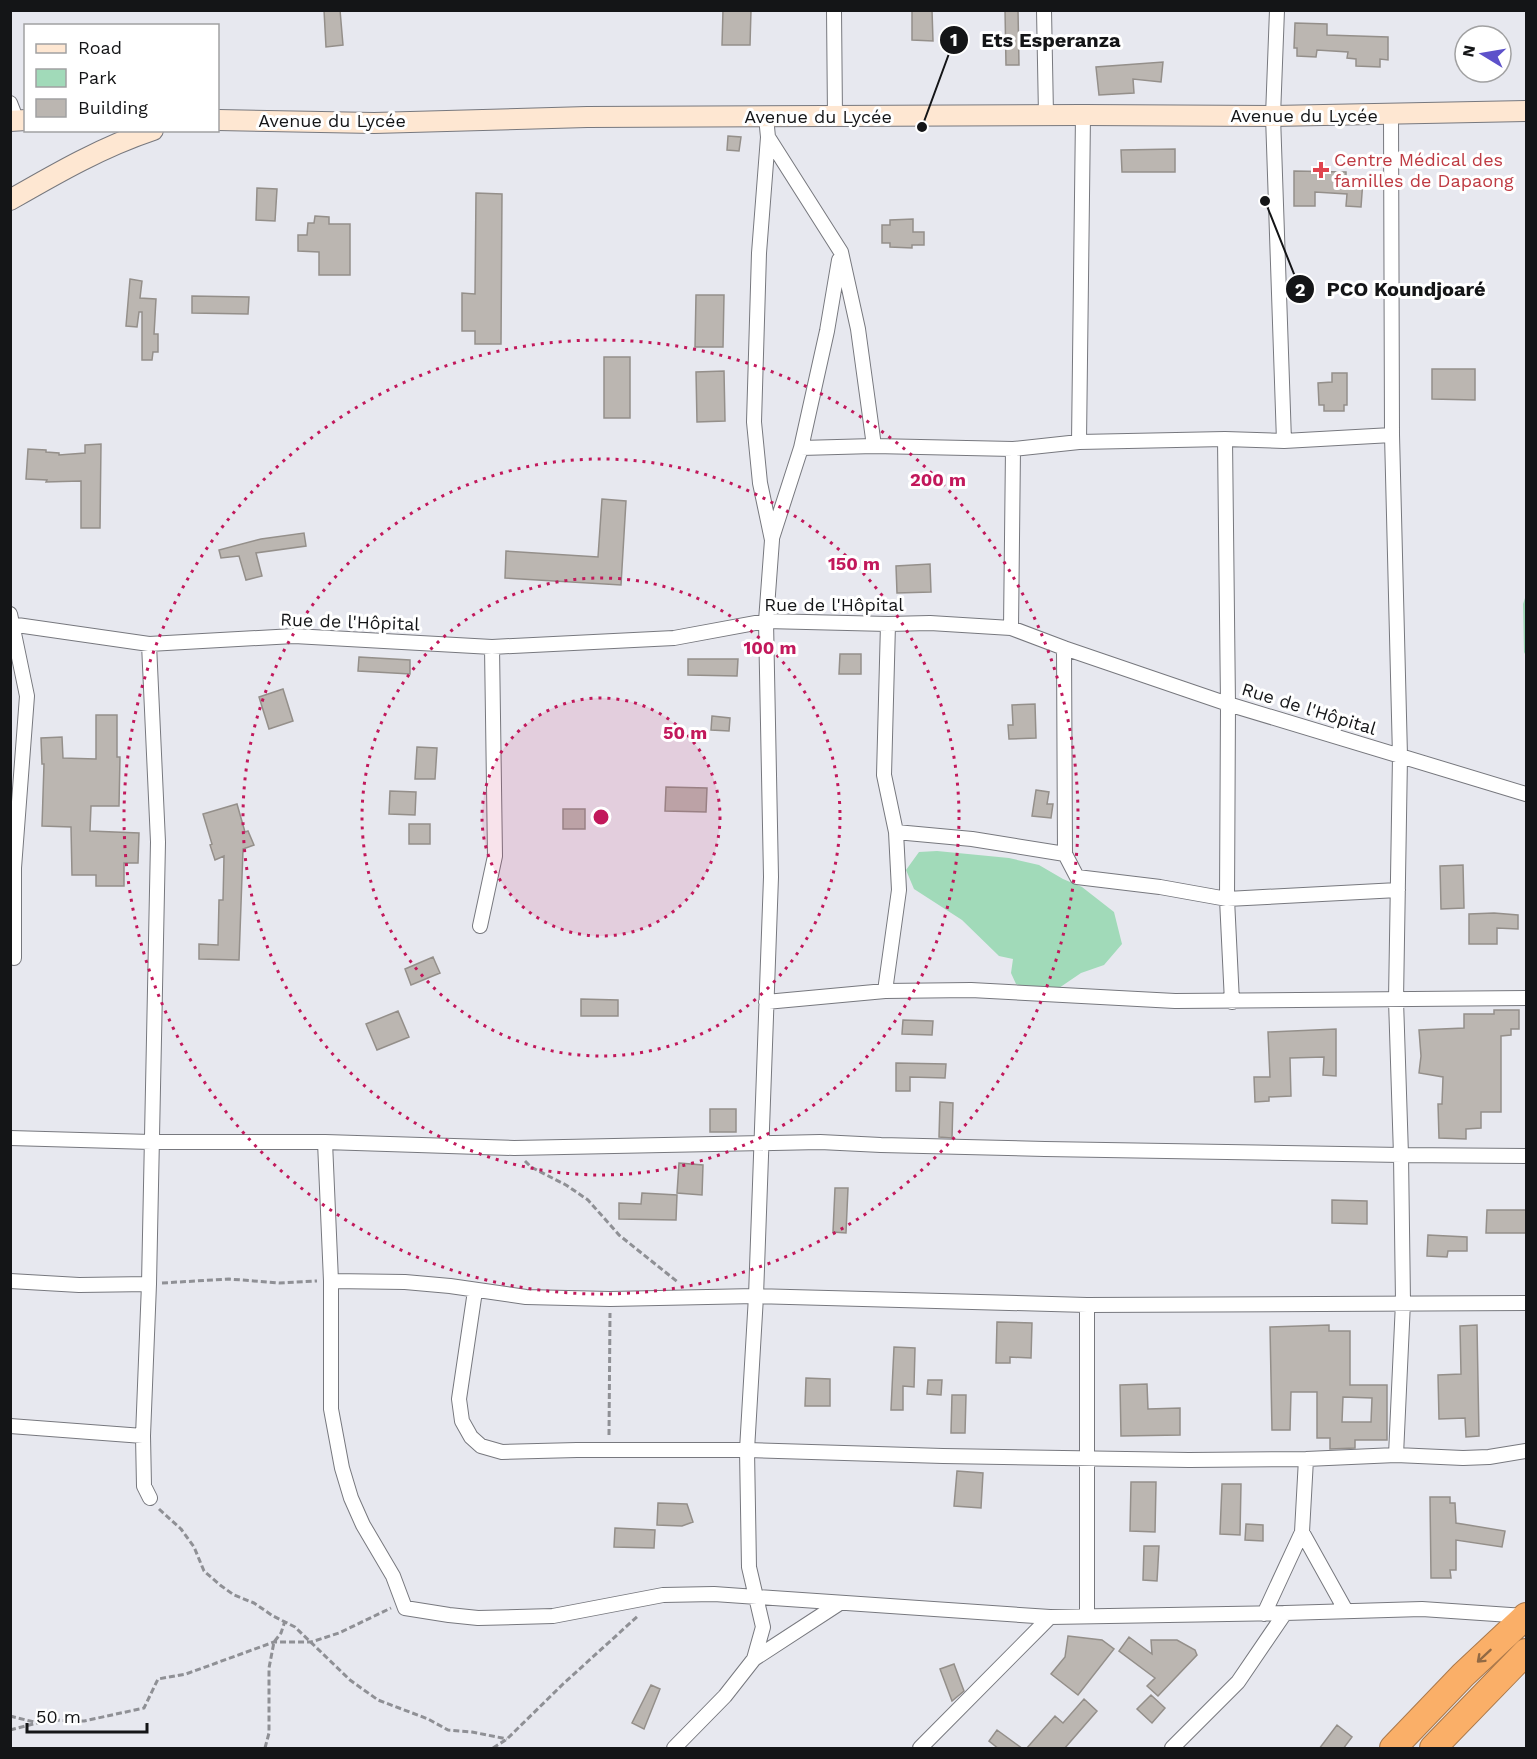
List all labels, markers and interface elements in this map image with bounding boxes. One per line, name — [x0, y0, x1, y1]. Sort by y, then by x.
callout: Ets Esperanza — [939, 21, 1132, 59]
legend — [24, 24, 219, 132]
north arrow — [1453, 24, 1513, 84]
text: Ets Esperanza — [981, 28, 1121, 52]
text: 1 — [950, 29, 958, 50]
text: Road — [78, 37, 122, 58]
text: N — [1458, 44, 1479, 59]
text: Park — [78, 67, 117, 88]
text: Building — [78, 97, 148, 118]
street label: Avenue du Lycée — [1230, 105, 1378, 126]
street label: Avenue du Lycée — [744, 106, 892, 127]
street label: Avenue du Lycée — [258, 110, 406, 131]
place label: Centre Médical des familles de Dapaong — [1334, 149, 1514, 191]
marker: Centre Médical des familles de Dapaong — [1312, 161, 1330, 179]
callout: PCO Koundjoaré — [1285, 270, 1498, 308]
text: PCO Koundjoaré — [1326, 277, 1486, 301]
text: 2 — [1295, 279, 1305, 300]
text: 200 m — [910, 469, 966, 490]
text: 150 m — [828, 553, 880, 574]
street label: Rue de l'Hôpital — [764, 594, 904, 615]
street label: Rue de l'Hôpital — [280, 609, 421, 634]
text: 100 m — [743, 637, 797, 658]
street label: Rue de l'Hôpital — [1239, 678, 1379, 739]
text: 50 m — [663, 722, 707, 743]
centre of rings — [591, 807, 611, 827]
one-way arrow — [1477, 1649, 1492, 1663]
scale bar — [27, 1696, 147, 1734]
text: 50 m — [36, 1706, 81, 1727]

